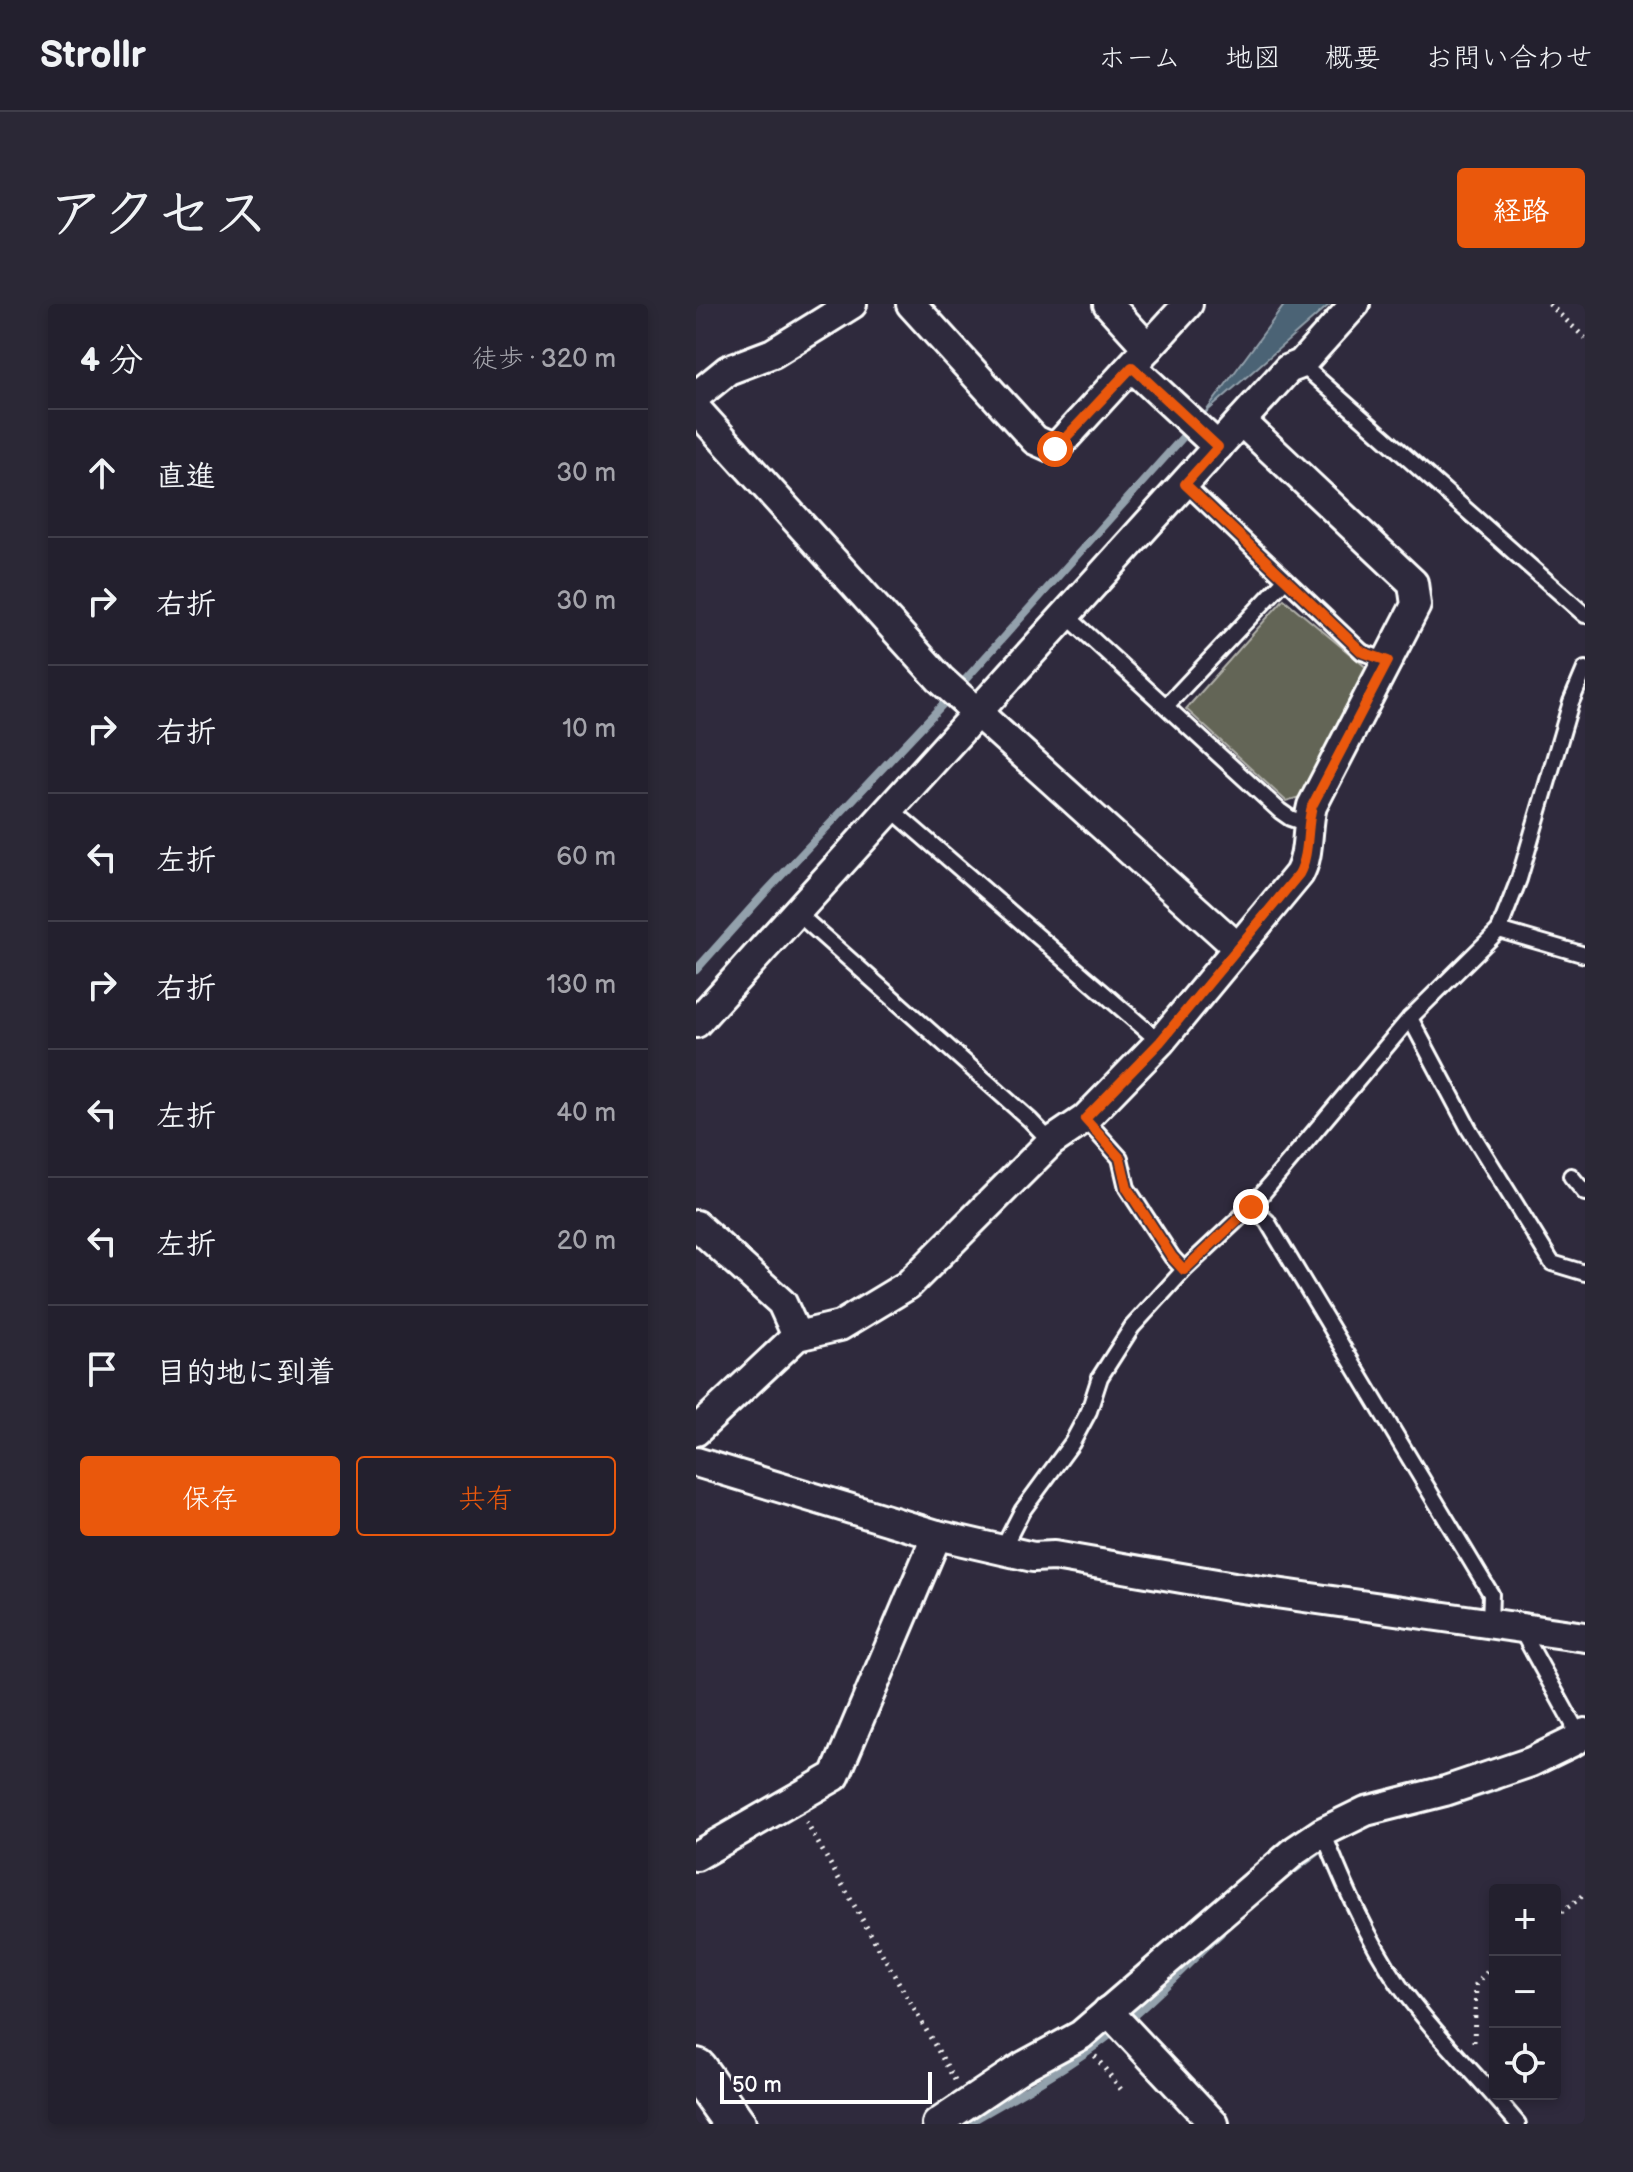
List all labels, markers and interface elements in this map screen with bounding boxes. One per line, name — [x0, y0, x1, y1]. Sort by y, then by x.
text: Strollr — [40, 33, 146, 78]
text: ホーム — [1098, 42, 1181, 75]
text: 地図 — [1225, 42, 1281, 75]
text: 概要 — [1325, 42, 1381, 75]
text: お問い合わせ — [1425, 42, 1593, 75]
button: 経路 — [1457, 168, 1585, 248]
text: アクセス — [48, 182, 269, 249]
text: 4 分 — [80, 340, 143, 381]
text: 徒歩 · 320 m — [472, 344, 616, 375]
route start — [1037, 431, 1073, 467]
icon: ahead — [80, 451, 124, 495]
text: 30 m — [556, 458, 616, 489]
text: 直進 — [156, 459, 216, 495]
icon: right — [80, 579, 124, 623]
text: 30 m — [556, 586, 616, 617]
text: 右折 — [156, 587, 216, 623]
icon: right — [80, 707, 124, 751]
text: 10 m — [562, 714, 616, 745]
text: 右折 — [156, 715, 216, 751]
icon: left — [80, 835, 124, 879]
text: 60 m — [556, 842, 616, 873]
text: 左折 — [156, 843, 216, 879]
icon: right — [80, 963, 124, 1007]
text: 130 m — [546, 970, 616, 1001]
text: 右折 — [156, 971, 216, 1007]
icon: left — [80, 1091, 124, 1135]
text: 40 m — [556, 1098, 616, 1129]
text: 左折 — [156, 1099, 216, 1135]
route end — [1233, 1189, 1269, 1225]
icon: left — [80, 1219, 124, 1263]
text: 20 m — [557, 1226, 616, 1257]
text: 左折 — [156, 1227, 216, 1263]
icon: arrive — [80, 1347, 124, 1391]
text: 目的地に到着 — [156, 1355, 336, 1391]
button: 保存 — [80, 1456, 340, 1536]
button: 共有 — [356, 1456, 616, 1536]
map controls — [1489, 1884, 1561, 2100]
button: + — [1489, 1884, 1561, 1956]
button: − — [1489, 1956, 1561, 2028]
button: locate — [1489, 2028, 1561, 2100]
scale bar — [720, 2068, 932, 2104]
text: 50 m — [732, 2072, 782, 2099]

